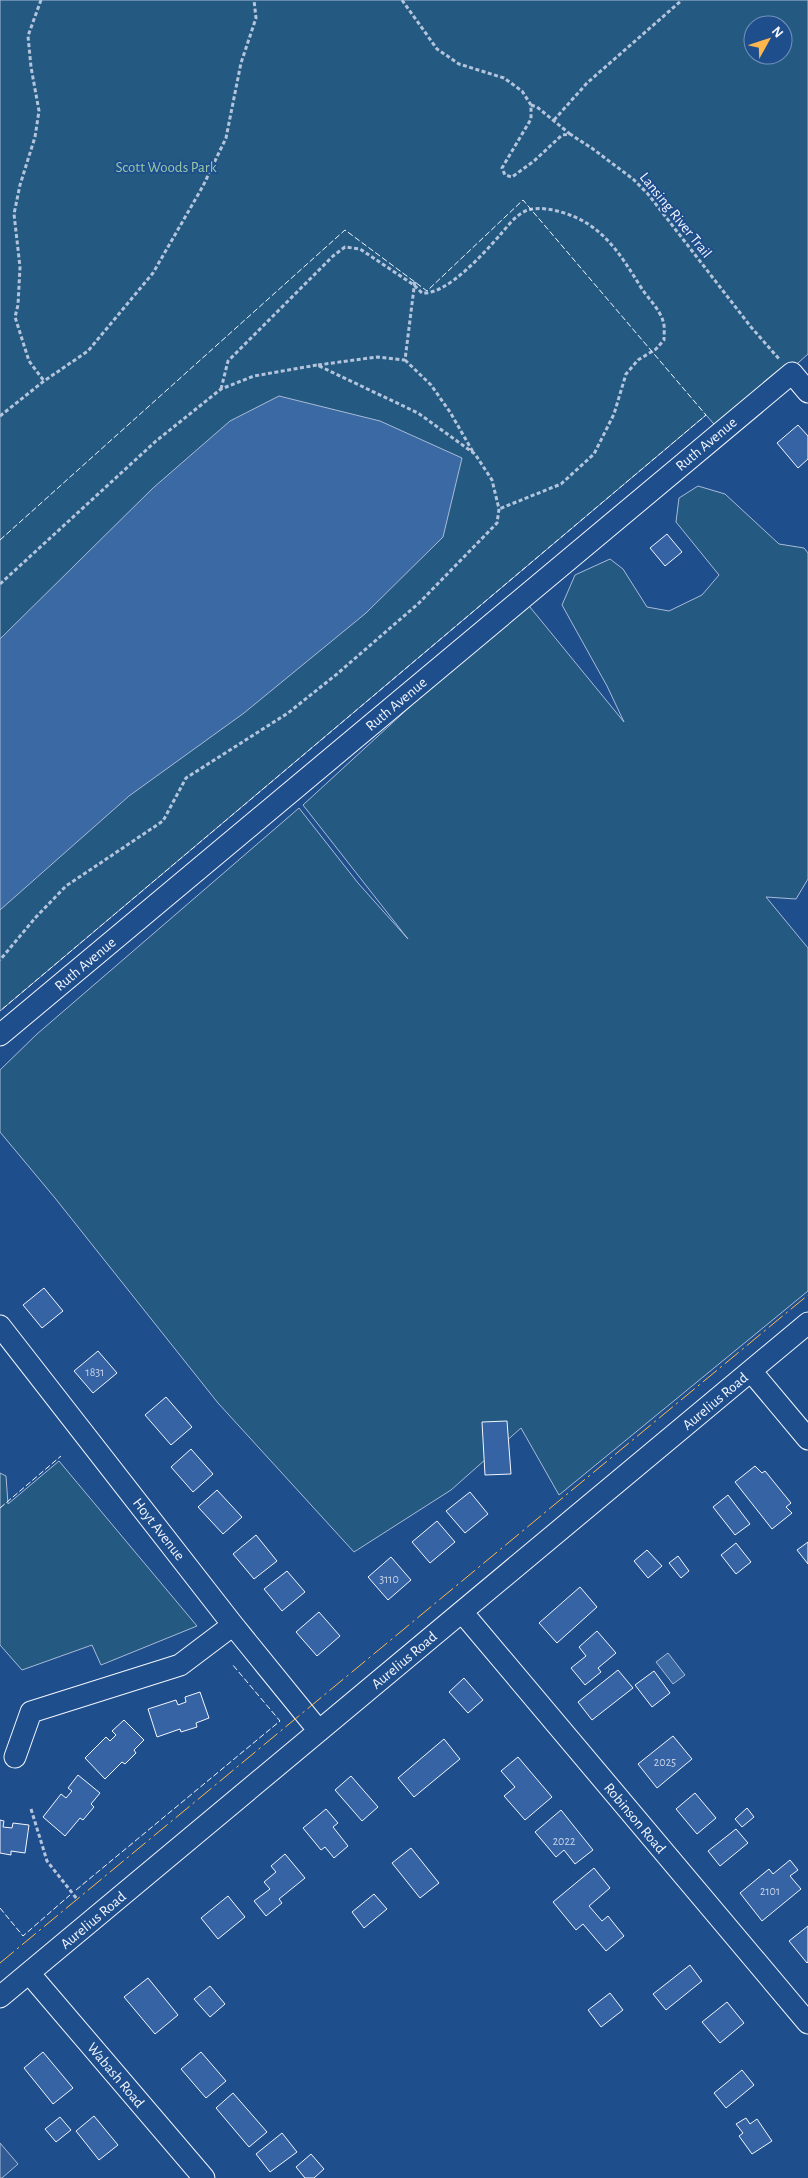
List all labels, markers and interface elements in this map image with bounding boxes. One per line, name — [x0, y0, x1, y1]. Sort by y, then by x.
north arrow — [743, 15, 793, 65]
text: N — [769, 24, 786, 41]
park label: Scott Woods Park — [115, 160, 217, 175]
street label: Lansing River Trail — [637, 170, 715, 261]
street label: Ruth Avenue — [673, 415, 740, 474]
street label: Ruth Avenue — [363, 675, 430, 734]
street label: Ruth Avenue — [52, 935, 119, 994]
house number: 1831 — [86, 1366, 104, 1378]
street label: Aurelius Road — [680, 1370, 751, 1433]
street label: Hoyt Avenue — [130, 1495, 188, 1563]
house number: 3110 — [379, 1573, 399, 1585]
street label: Aurelius Road — [369, 1629, 440, 1692]
house number: 2025 — [654, 1756, 676, 1768]
street label: Robinson Road — [601, 1780, 668, 1857]
house number: 2022 — [553, 1835, 576, 1847]
house number: 2101 — [760, 1885, 780, 1897]
street label: Aurelius Road — [58, 1889, 129, 1952]
street label: Wabash Road — [84, 2040, 147, 2111]

